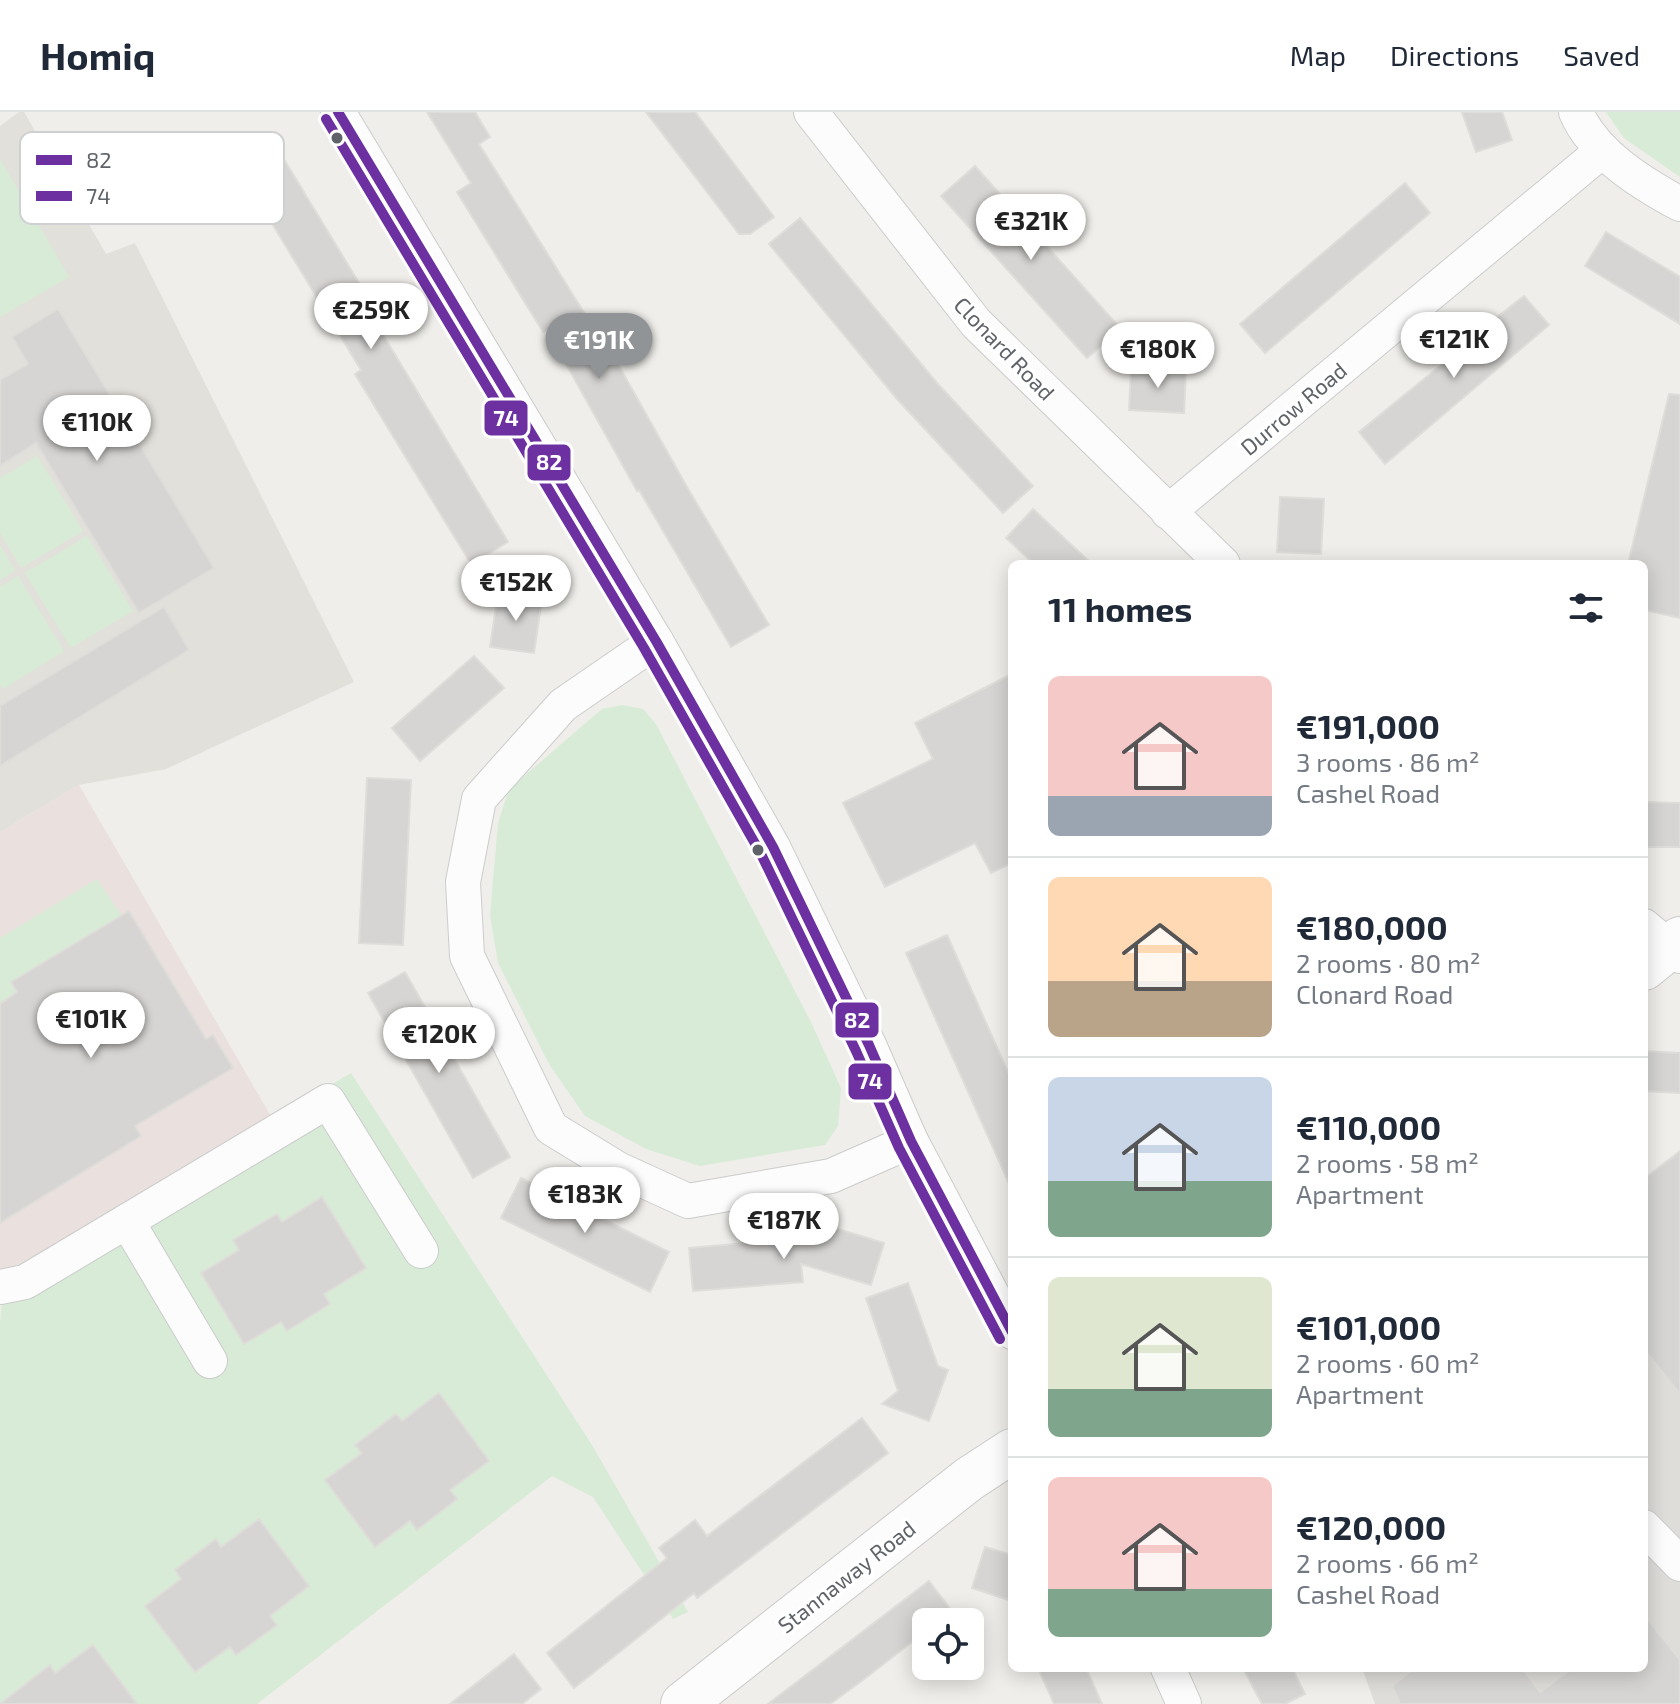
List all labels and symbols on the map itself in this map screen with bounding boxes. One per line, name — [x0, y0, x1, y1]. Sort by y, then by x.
unlabelled marker — [329, 130, 345, 146]
legend — [20, 132, 284, 224]
text: 82 — [86, 146, 112, 172]
text: 74 — [86, 182, 111, 208]
pin: €321K — [975, 194, 1087, 262]
pin: €259K — [315, 283, 427, 351]
street label: Clonard Road — [949, 291, 1061, 405]
pin: €121K — [1398, 312, 1510, 380]
pin: €191K — [543, 313, 655, 381]
pin: €180K — [1102, 322, 1214, 390]
street label: Durrow Road — [1235, 356, 1351, 460]
pin: €110K — [41, 395, 153, 463]
line badge: 74 — [483, 399, 529, 437]
text: 74 — [493, 404, 519, 430]
line badge: 82 — [526, 443, 572, 482]
text: 82 — [536, 448, 562, 474]
pin: €152K — [460, 555, 572, 623]
unlabelled marker — [750, 842, 766, 858]
pin: €101K — [35, 992, 147, 1060]
line badge: 82 — [834, 1001, 880, 1039]
text: 82 — [844, 1006, 870, 1032]
pin: €120K — [383, 1007, 495, 1075]
line badge: 74 — [847, 1062, 893, 1101]
text: 74 — [857, 1067, 883, 1093]
pin: €183K — [529, 1167, 641, 1235]
pin: €187K — [728, 1193, 840, 1261]
street label: Stannaway Road — [772, 1514, 920, 1638]

